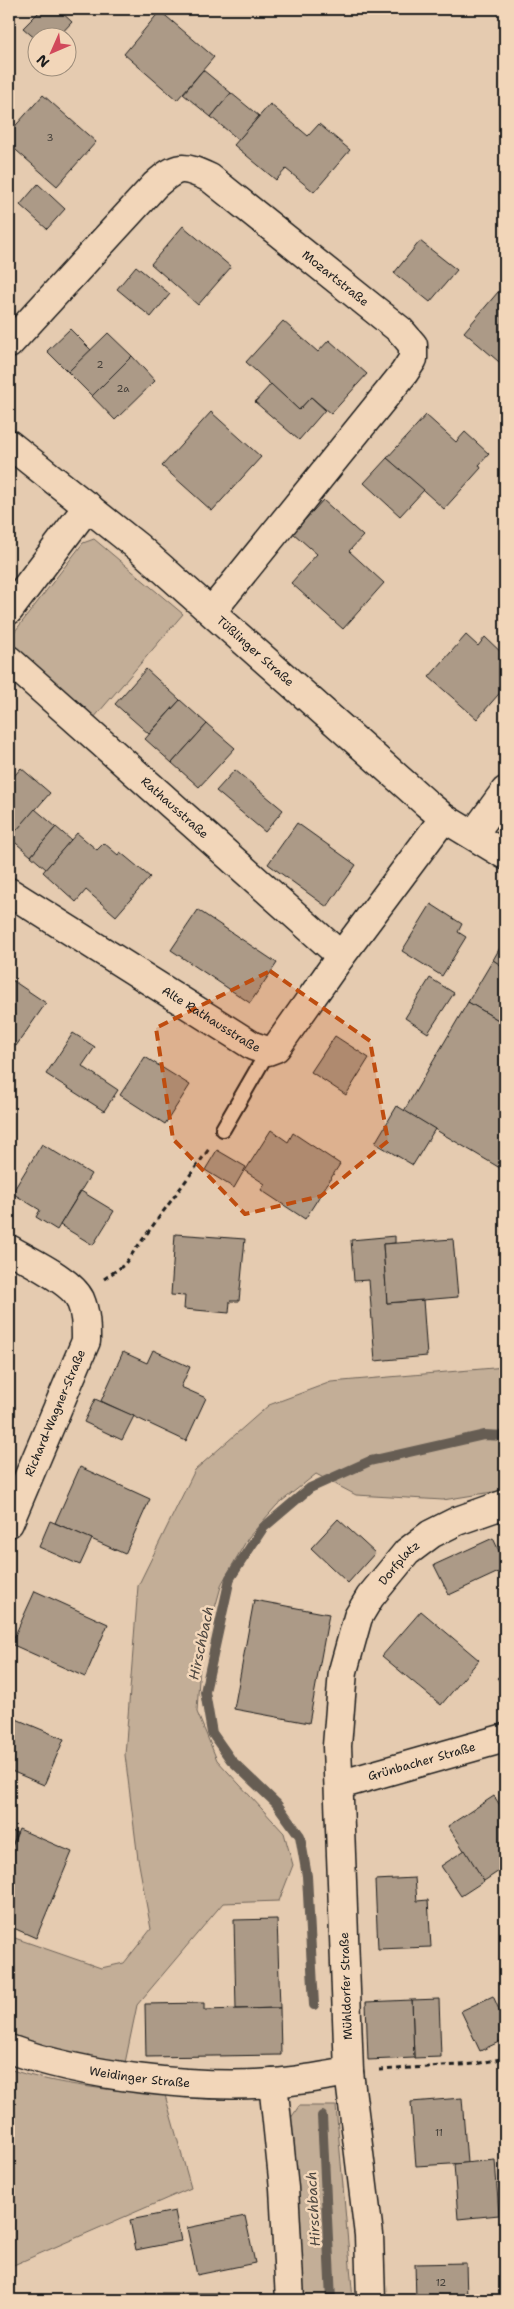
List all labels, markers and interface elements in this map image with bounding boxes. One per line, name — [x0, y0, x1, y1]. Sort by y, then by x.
north arrow — [28, 28, 78, 78]
text: N — [33, 51, 53, 71]
house number: 3 — [47, 131, 54, 144]
street label: Mozartstraße — [299, 247, 372, 310]
house number: 2 — [97, 358, 104, 371]
house number: 2a — [117, 382, 130, 395]
street label: Tüßlinger Straße — [213, 613, 298, 690]
street label: Rathausstraße — [138, 773, 212, 842]
street label: Alte Rathausstraße — [159, 983, 263, 1056]
street label: Richard-Wagner-Straße — [21, 1347, 89, 1479]
street label: Dorfplatz — [375, 1537, 423, 1589]
water label: Hirschbach — [184, 1604, 218, 1682]
street label: Grünbacher Straße — [366, 1739, 478, 1784]
street label: Mühldorfer Straße — [336, 1932, 356, 2040]
street label: Weidinger Straße — [88, 2063, 191, 2091]
house number: 11 — [435, 2126, 443, 2139]
water label: Hirschbach — [302, 2171, 324, 2247]
house number: 12 — [436, 2276, 446, 2289]

